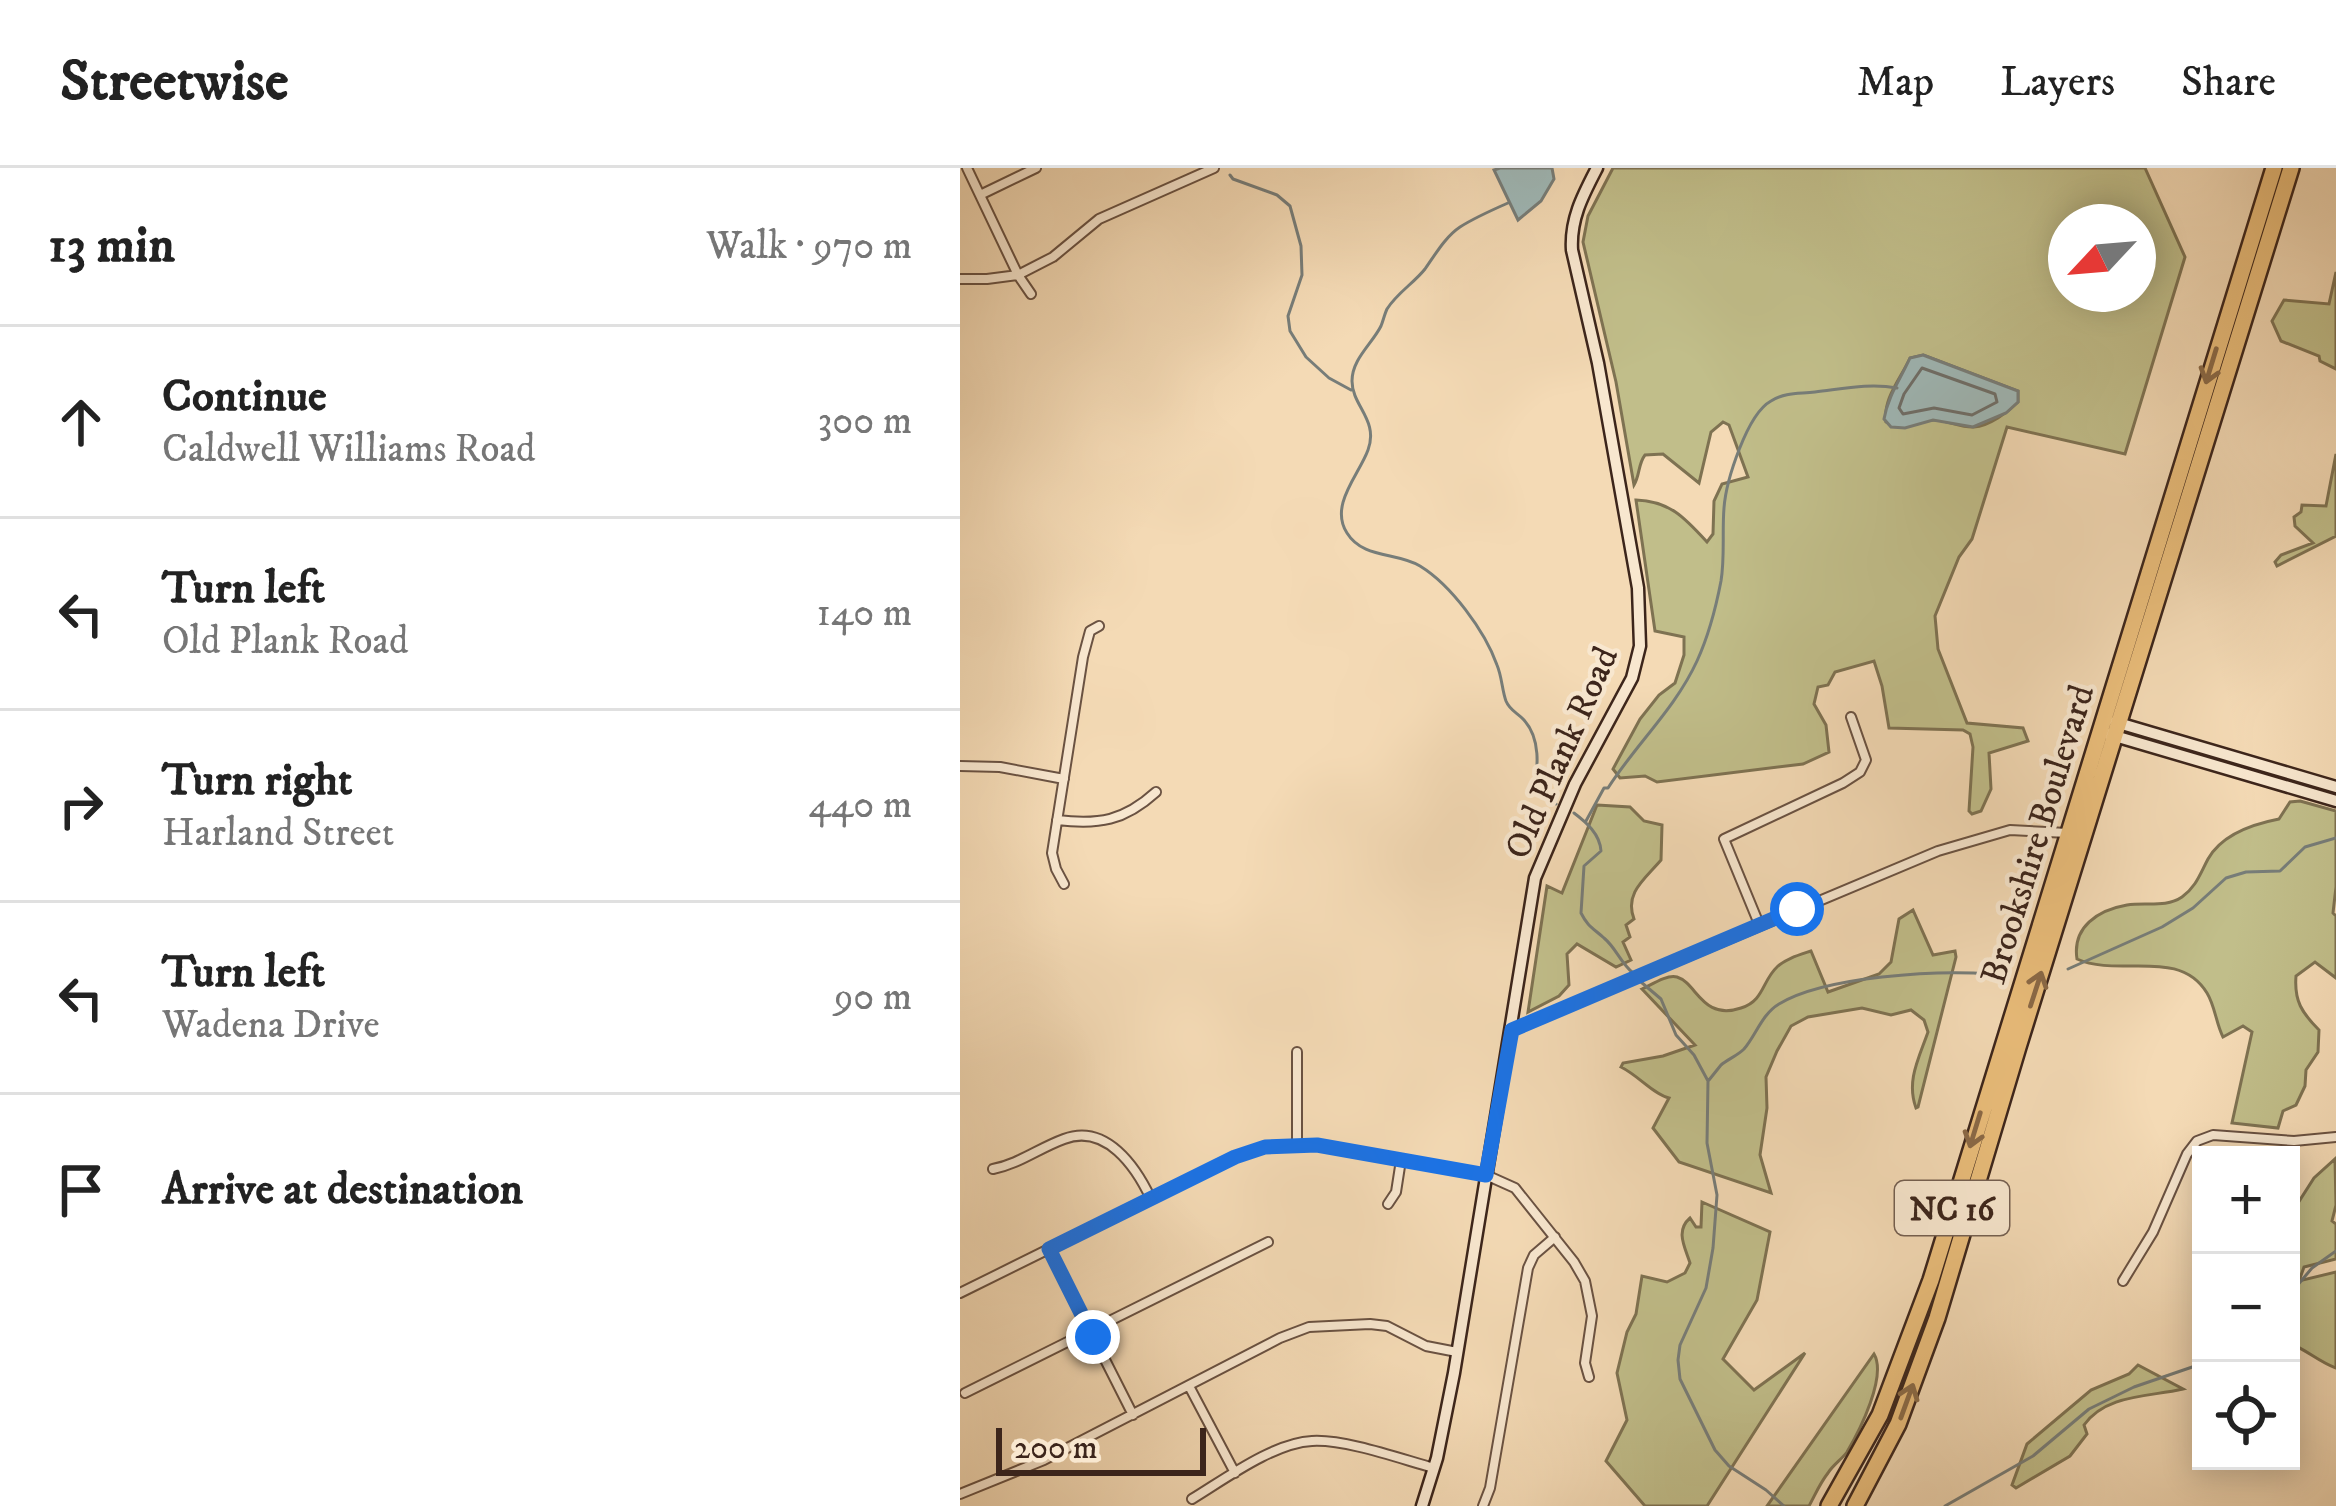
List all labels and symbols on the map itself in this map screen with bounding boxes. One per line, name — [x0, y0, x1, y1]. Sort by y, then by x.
north arrow — [2048, 204, 2156, 312]
one-way arrow — [2199, 346, 2221, 384]
street label: Old Plank Road — [1495, 640, 1629, 866]
street label: Brookshire Boulevard — [1971, 680, 2105, 990]
route start — [1770, 882, 1824, 936]
one-way arrow — [2026, 971, 2048, 1009]
one-way arrow — [1963, 1110, 1985, 1148]
road number: NC 16 — [1895, 1181, 2009, 1235]
route end — [1066, 1310, 1120, 1364]
one-way arrow — [1897, 1383, 1919, 1420]
scale bar — [996, 1422, 1206, 1475]

